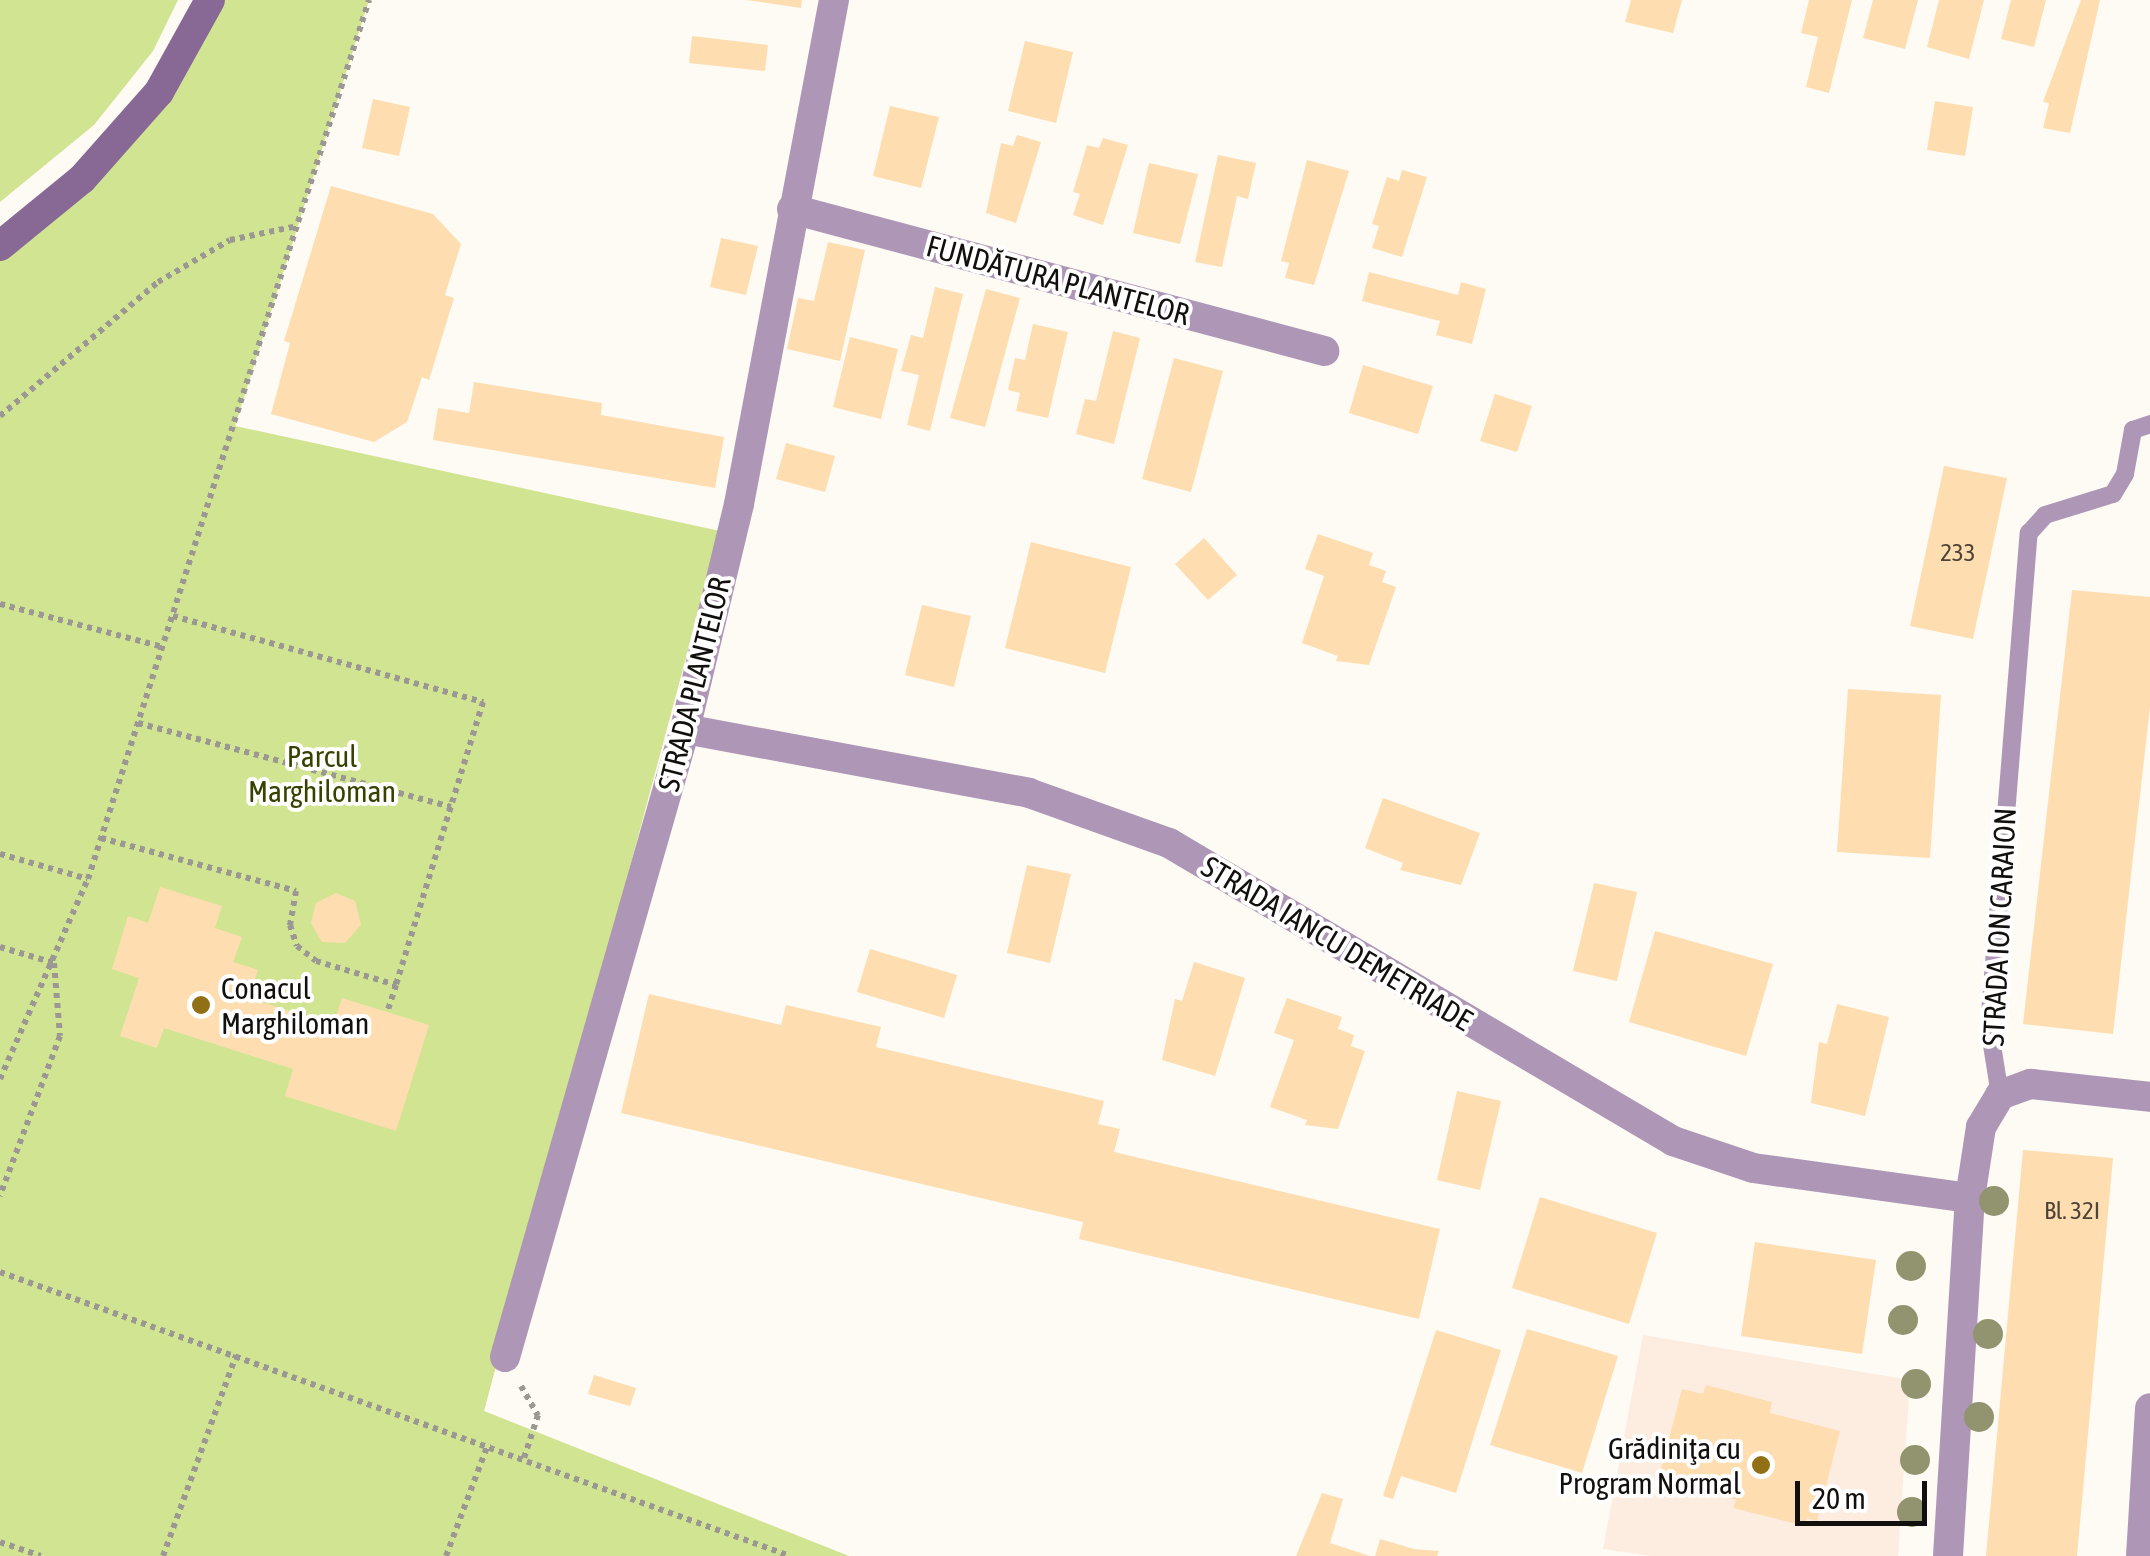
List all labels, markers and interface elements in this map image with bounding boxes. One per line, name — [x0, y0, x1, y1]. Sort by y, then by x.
street label: FUNDĂTURA PLANTELOR — [923, 228, 1193, 332]
house number: 233 — [1940, 537, 1976, 567]
street label: STRADA PLANTELOR — [650, 573, 738, 795]
park label: Parcul Marghiloman — [248, 738, 396, 808]
street label: STRADA ION CARAION — [1975, 807, 2023, 1047]
street label: STRADA IANCU DEMETRIADE — [1195, 848, 1479, 1038]
place label: Conacul Marghiloman — [221, 970, 369, 1040]
marker: Conacul Marghiloman — [190, 994, 212, 1016]
house number: Bl. 32I — [2044, 1195, 2100, 1225]
place label: Grădiniţa cu Program Normal — [1558, 1430, 1741, 1500]
marker: Grădiniţa cu Program Normal — [1750, 1454, 1772, 1476]
scale bar — [1800, 1461, 1932, 1523]
text: 20 m — [1812, 1481, 1866, 1515]

